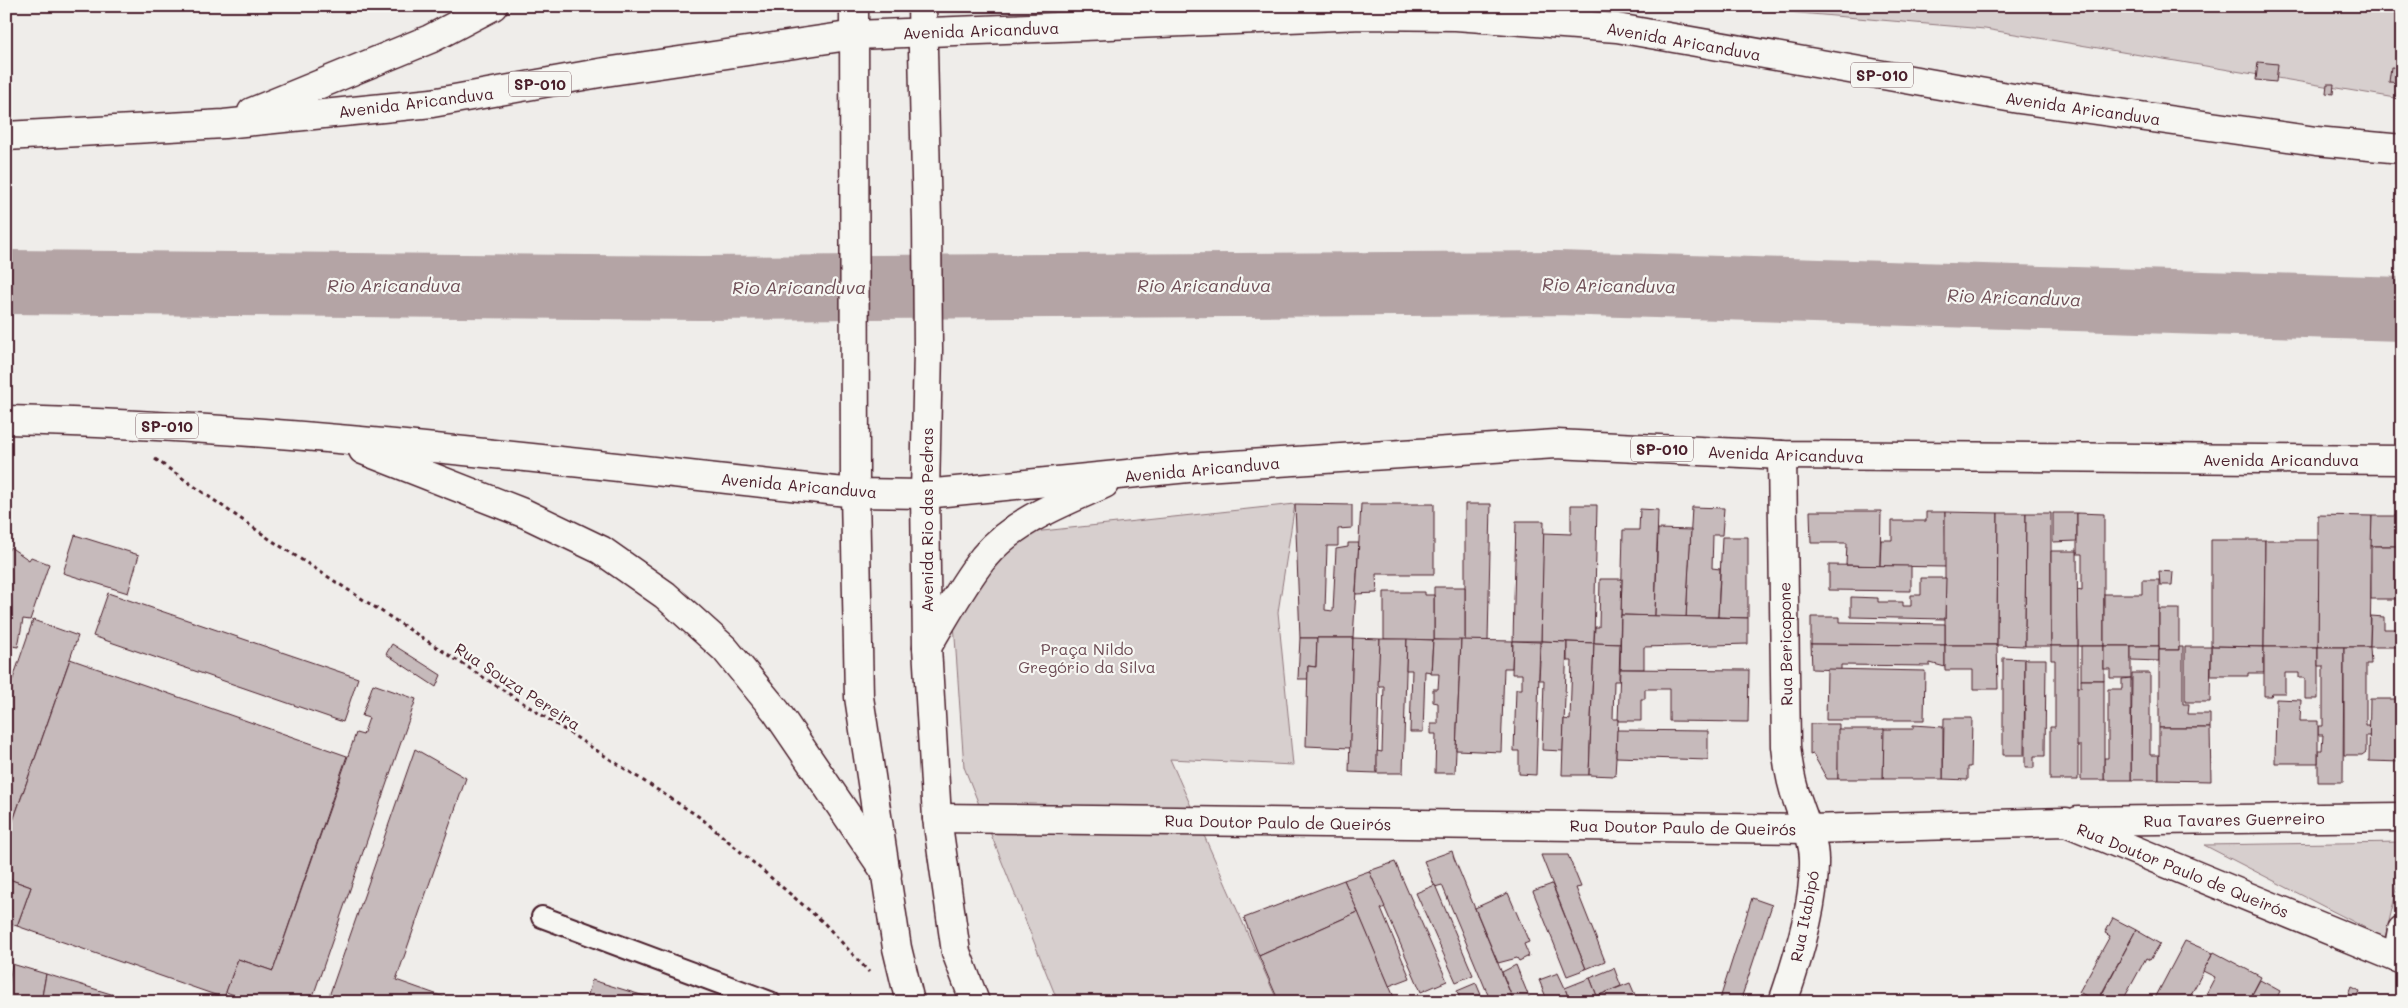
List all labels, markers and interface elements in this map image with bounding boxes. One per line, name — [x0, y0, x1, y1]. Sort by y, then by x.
street label: Avenida Aricanduva — [902, 17, 1060, 43]
street label: Avenida Aricanduva — [1605, 17, 1763, 65]
road number: SP-010 — [1851, 62, 1913, 88]
road number: SP-010 — [509, 72, 571, 96]
street label: Avenida Aricanduva — [337, 82, 495, 122]
street label: Avenida Aricanduva — [2004, 87, 2162, 129]
water label: Rio Aricanduva — [1542, 272, 1676, 298]
water label: Rio Aricanduva — [327, 273, 461, 297]
water label: Rio Aricanduva — [1137, 273, 1271, 297]
water label: Rio Aricanduva — [732, 275, 866, 299]
water label: Rio Aricanduva — [1946, 283, 2082, 311]
road number: SP-010 — [136, 414, 198, 438]
street label: Avenida Rio das Pedras — [916, 427, 937, 613]
road number: SP-010 — [1631, 436, 1693, 462]
street label: Avenida Aricanduva — [1707, 441, 1865, 467]
street label: Avenida Aricanduva — [2203, 449, 2359, 470]
street label: Avenida Aricanduva — [1123, 452, 1281, 486]
street label: Avenida Aricanduva — [720, 468, 878, 502]
street label: Rua Bericopone — [1773, 582, 1797, 706]
street label: Rua Souza Pereira — [451, 637, 585, 735]
park label: Praça Nildo Gregório da Silva — [1018, 638, 1156, 677]
street label: Rua Tavares Guerreiro — [2143, 807, 2325, 831]
street label: Rua Doutor Paulo de Queirós — [1165, 810, 1391, 834]
street label: Rua Doutor Paulo de Queirós — [1570, 815, 1796, 839]
street label: Rua Doutor Paulo de Queirós — [2074, 818, 2292, 922]
street label: Rua Itabipó — [1785, 869, 1823, 963]

